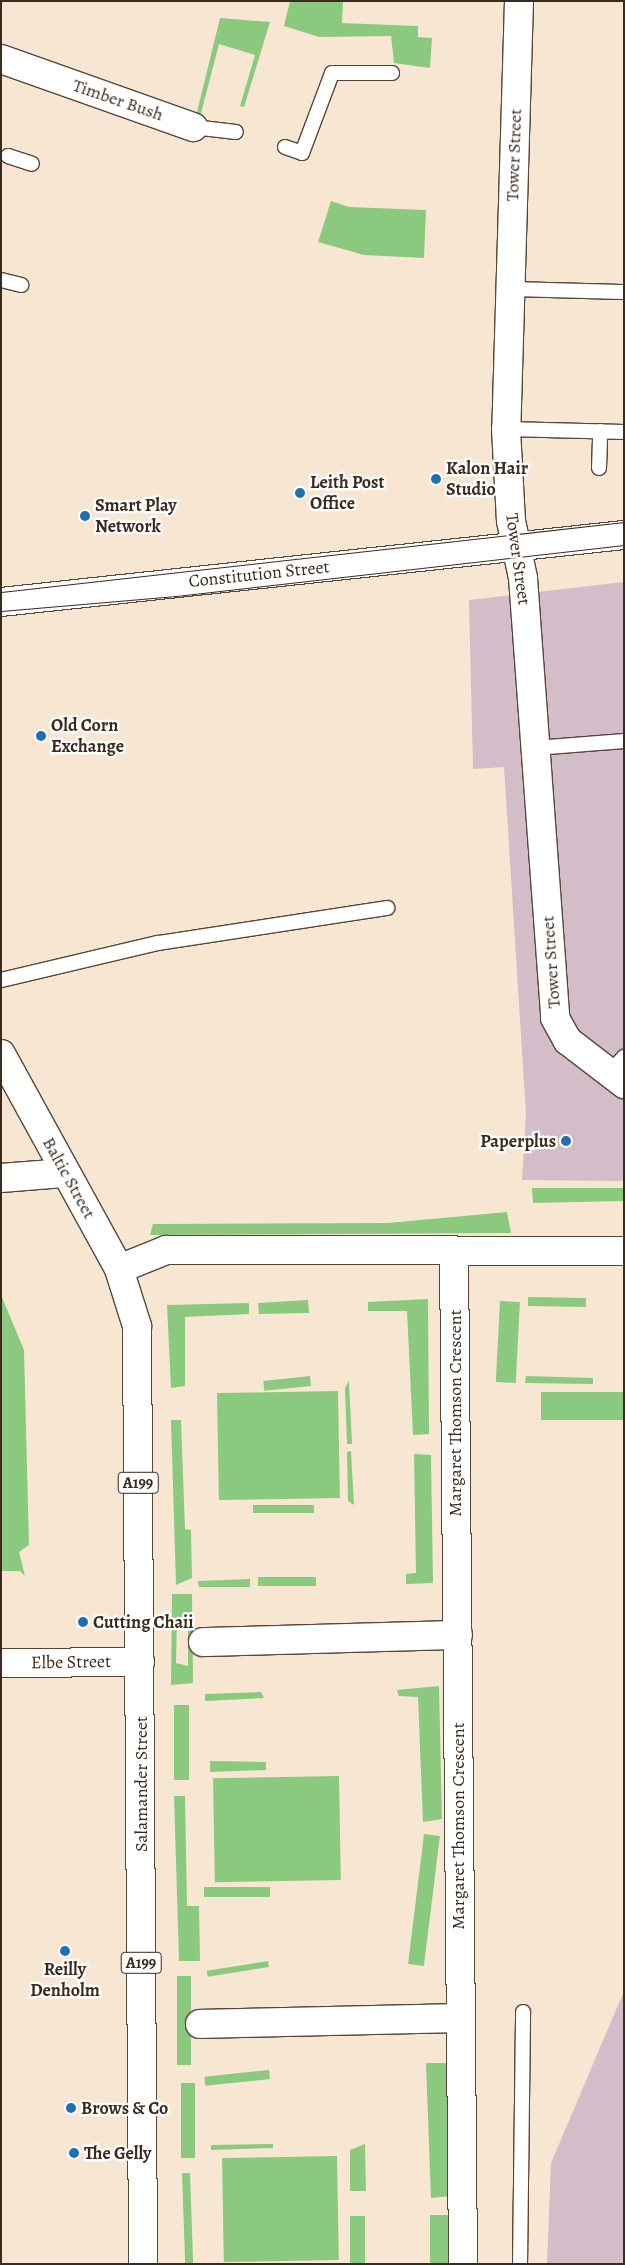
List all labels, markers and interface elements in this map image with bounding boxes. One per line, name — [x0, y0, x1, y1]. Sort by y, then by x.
street label: Timber Bush — [70, 74, 166, 126]
street label: Tower Street — [502, 108, 526, 202]
place label: Kalon Hair Studio — [446, 458, 528, 500]
place label: Leith Post Office — [310, 472, 384, 514]
marker: Kalon Hair Studio — [430, 473, 442, 485]
marker: Leith Post Office — [294, 487, 306, 499]
place label: Smart Play Network — [95, 495, 177, 538]
marker: Smart Play Network — [79, 510, 91, 522]
street label: Tower Street — [501, 512, 535, 606]
street label: Constitution Street — [188, 556, 330, 592]
place label: Old Corn Exchange — [51, 715, 124, 758]
marker: Old Corn Exchange — [35, 730, 47, 742]
street label: Tower Street — [537, 915, 565, 1009]
place label: Paperplus — [480, 1130, 556, 1152]
street label: Baltic Street — [38, 1133, 100, 1223]
marker: Paperplus — [560, 1135, 572, 1147]
street label: Margaret Thomson Crescent — [444, 1309, 466, 1517]
road number: A199 — [117, 1470, 159, 1496]
place label: Cutting Chaii — [93, 1611, 194, 1633]
marker: Cutting Chaii — [77, 1616, 89, 1628]
street label: Elbe Street — [31, 1651, 111, 1673]
street label: Salamander Street — [130, 1716, 152, 1852]
street label: Margaret Thomson Crescent — [447, 1722, 469, 1930]
marker: Reilly Denholm — [59, 1945, 71, 1957]
road number: A199 — [120, 1950, 162, 1976]
place label: Reilly Denholm — [30, 1959, 100, 2002]
place label: Brows & Co — [81, 2097, 168, 2119]
marker: Brows & Co — [65, 2102, 77, 2114]
place label: The Gelly — [84, 2142, 151, 2164]
marker: The Gelly — [68, 2147, 80, 2159]

